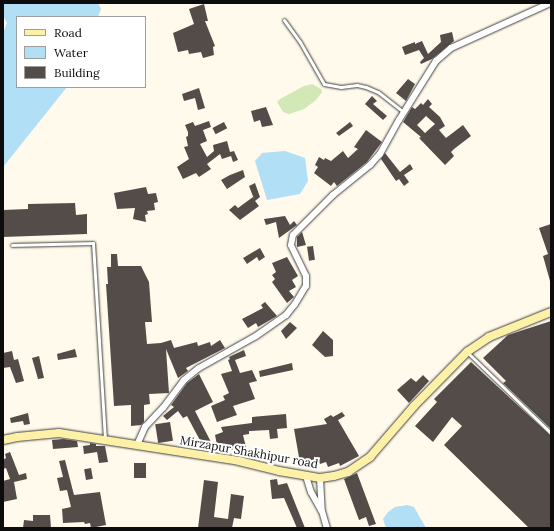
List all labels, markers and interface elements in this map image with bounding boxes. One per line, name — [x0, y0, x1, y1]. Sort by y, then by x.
legend — [16, 16, 146, 88]
text: Road — [54, 25, 82, 40]
text: Water — [54, 45, 88, 60]
text: Building — [54, 65, 100, 80]
street label: Mirzapur Shakhipur road — [179, 433, 319, 471]

